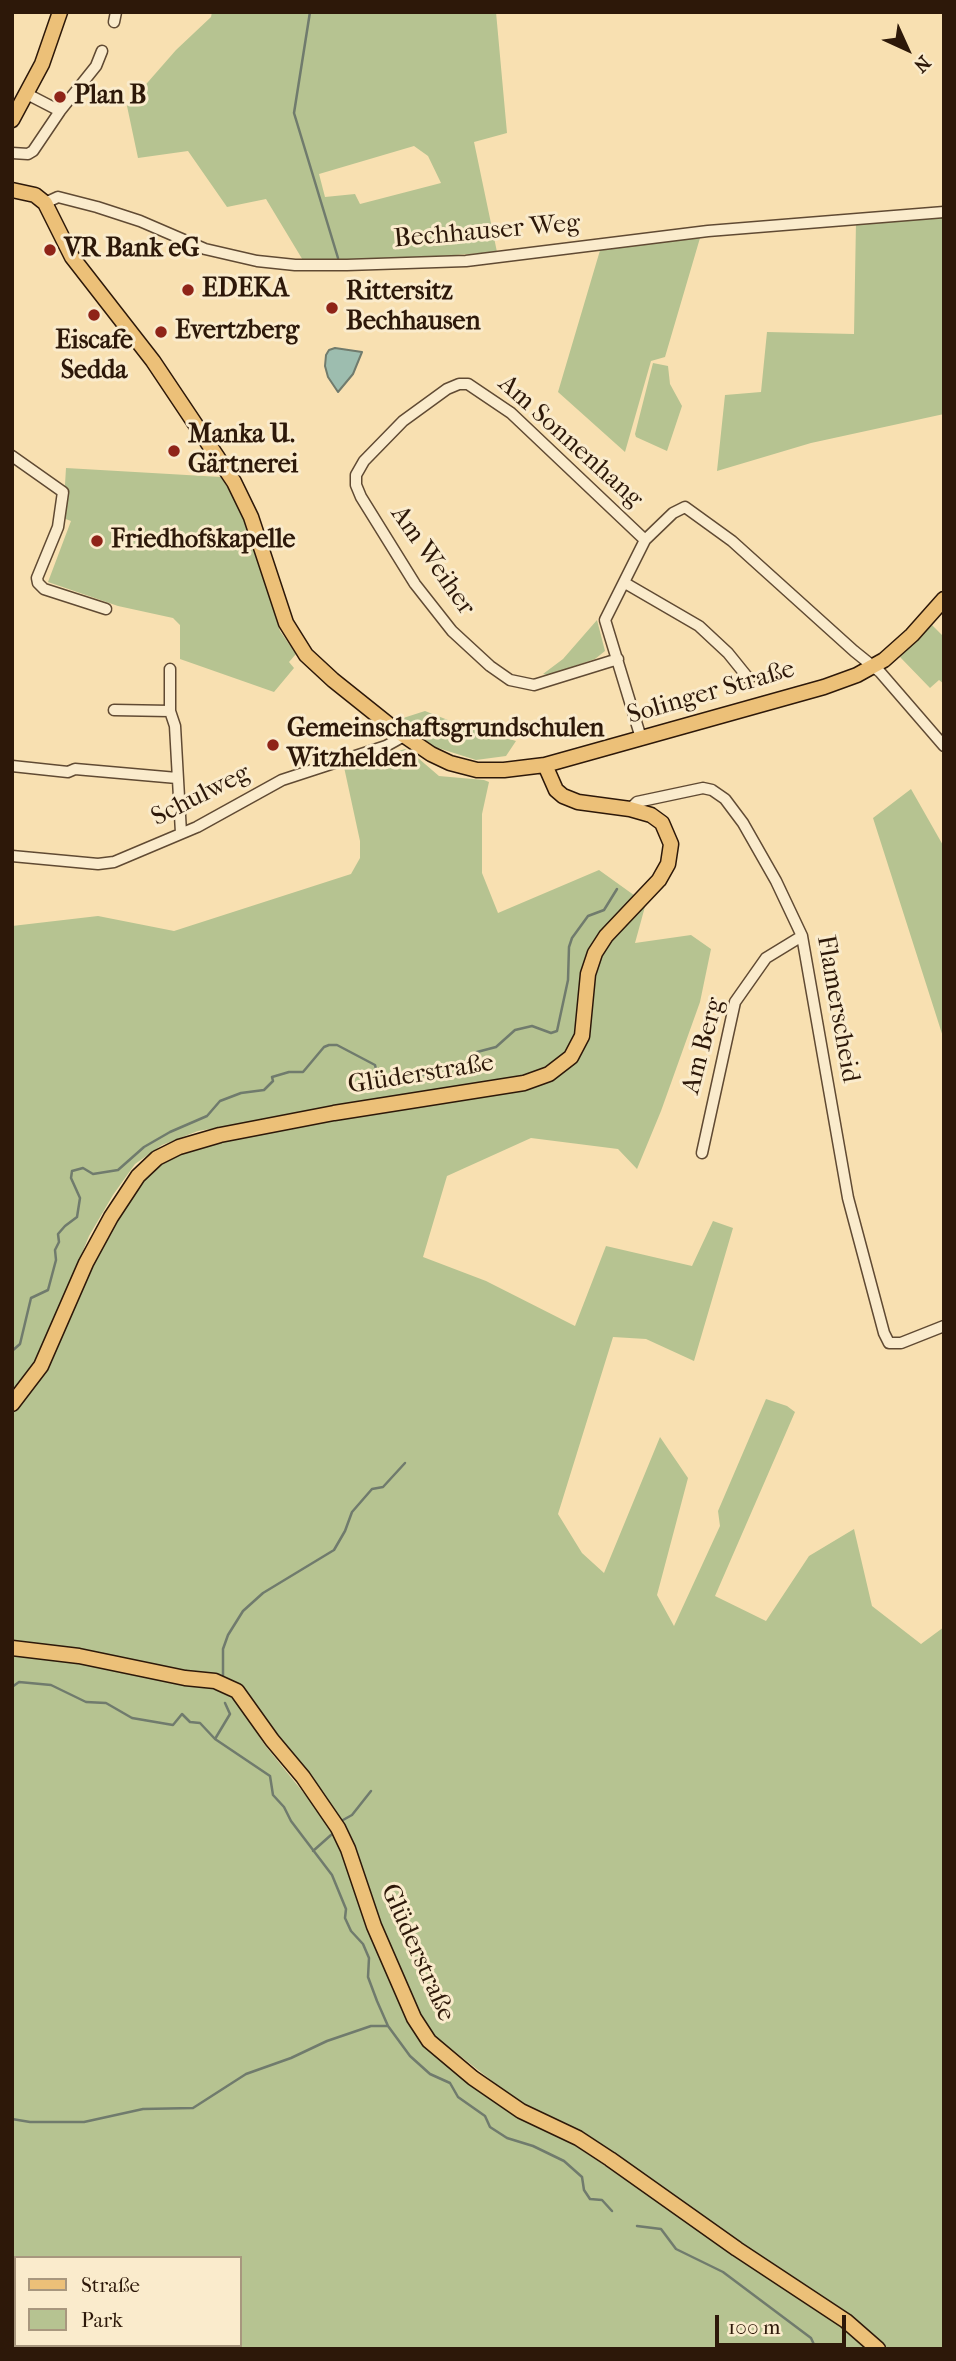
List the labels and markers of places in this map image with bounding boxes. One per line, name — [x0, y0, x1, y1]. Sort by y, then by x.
place label: Plan B — [74, 81, 146, 113]
marker: Plan B — [52, 89, 68, 105]
place label: VR Bank eG — [64, 234, 200, 266]
marker: VR Bank eG — [42, 242, 58, 258]
place label: EDEKA — [202, 274, 289, 306]
place label: Rittersitz Bechhausen — [346, 277, 481, 338]
marker: EDEKA — [180, 282, 196, 298]
marker: Rittersitz Bechhausen — [324, 300, 340, 316]
marker: Eiscafe Sedda — [86, 307, 102, 323]
place label: Evertzberg — [175, 316, 299, 348]
marker: Evertzberg — [153, 324, 169, 340]
place label: Eiscafe Sedda — [55, 326, 133, 388]
place label: Manka U. Gärtnerei — [188, 420, 298, 481]
marker: Manka U. Gärtnerei — [166, 443, 182, 459]
place label: Friedhofskapelle — [111, 525, 295, 557]
marker: Friedhofskapelle — [89, 533, 105, 549]
place label: Gemeinschaftsgrundschulen Witzhelden — [287, 714, 604, 776]
marker: Gemeinschaftsgrundschulen Witzhelden — [265, 737, 281, 753]

